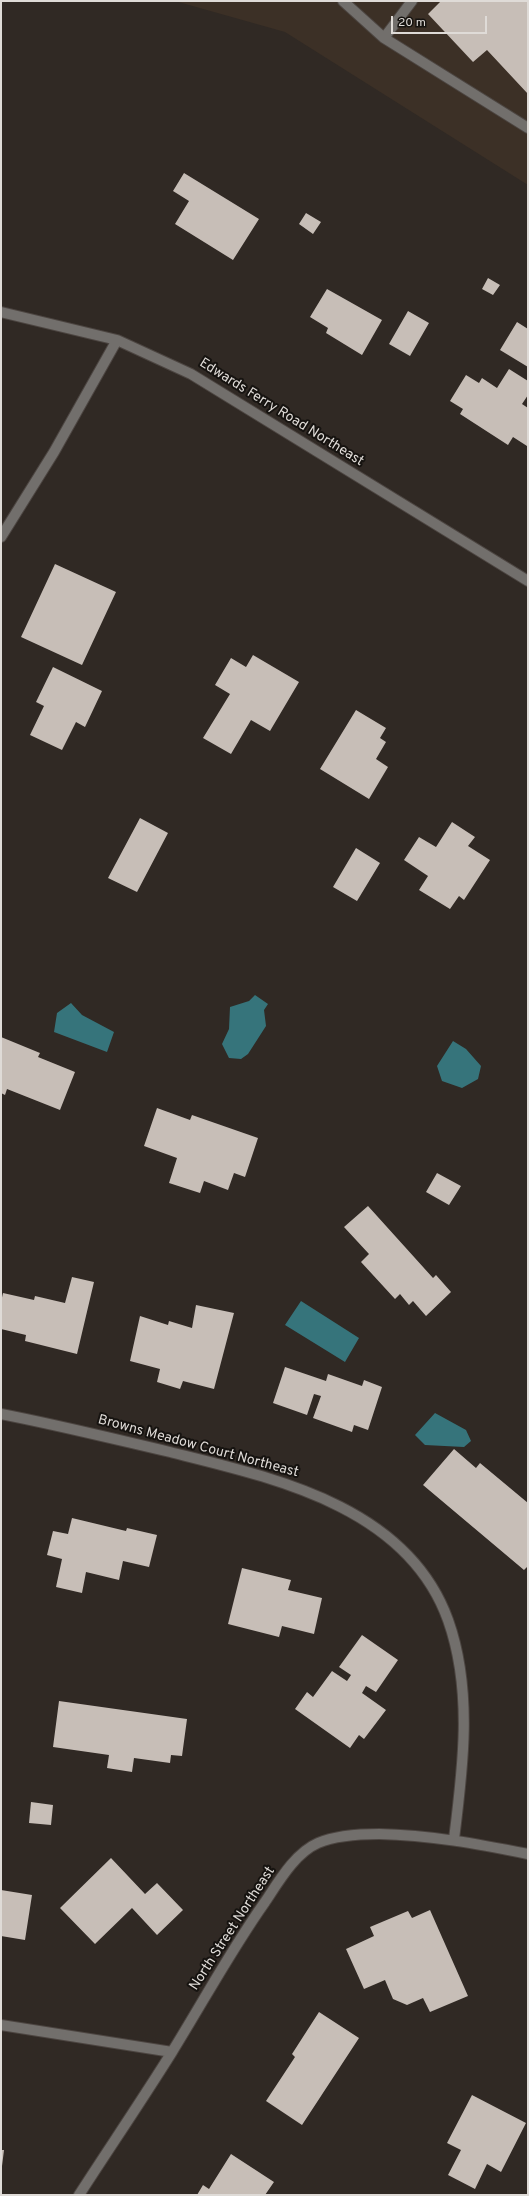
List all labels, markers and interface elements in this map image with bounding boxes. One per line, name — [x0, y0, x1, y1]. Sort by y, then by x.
scale bar — [393, 8, 489, 34]
text: 20 m — [398, 15, 426, 31]
street label: Edwards Ferry Road Northeast — [196, 355, 366, 471]
street label: Browns Meadow Court Northeast — [96, 1412, 300, 1482]
street label: North Street Northeast — [187, 1864, 279, 1994]

